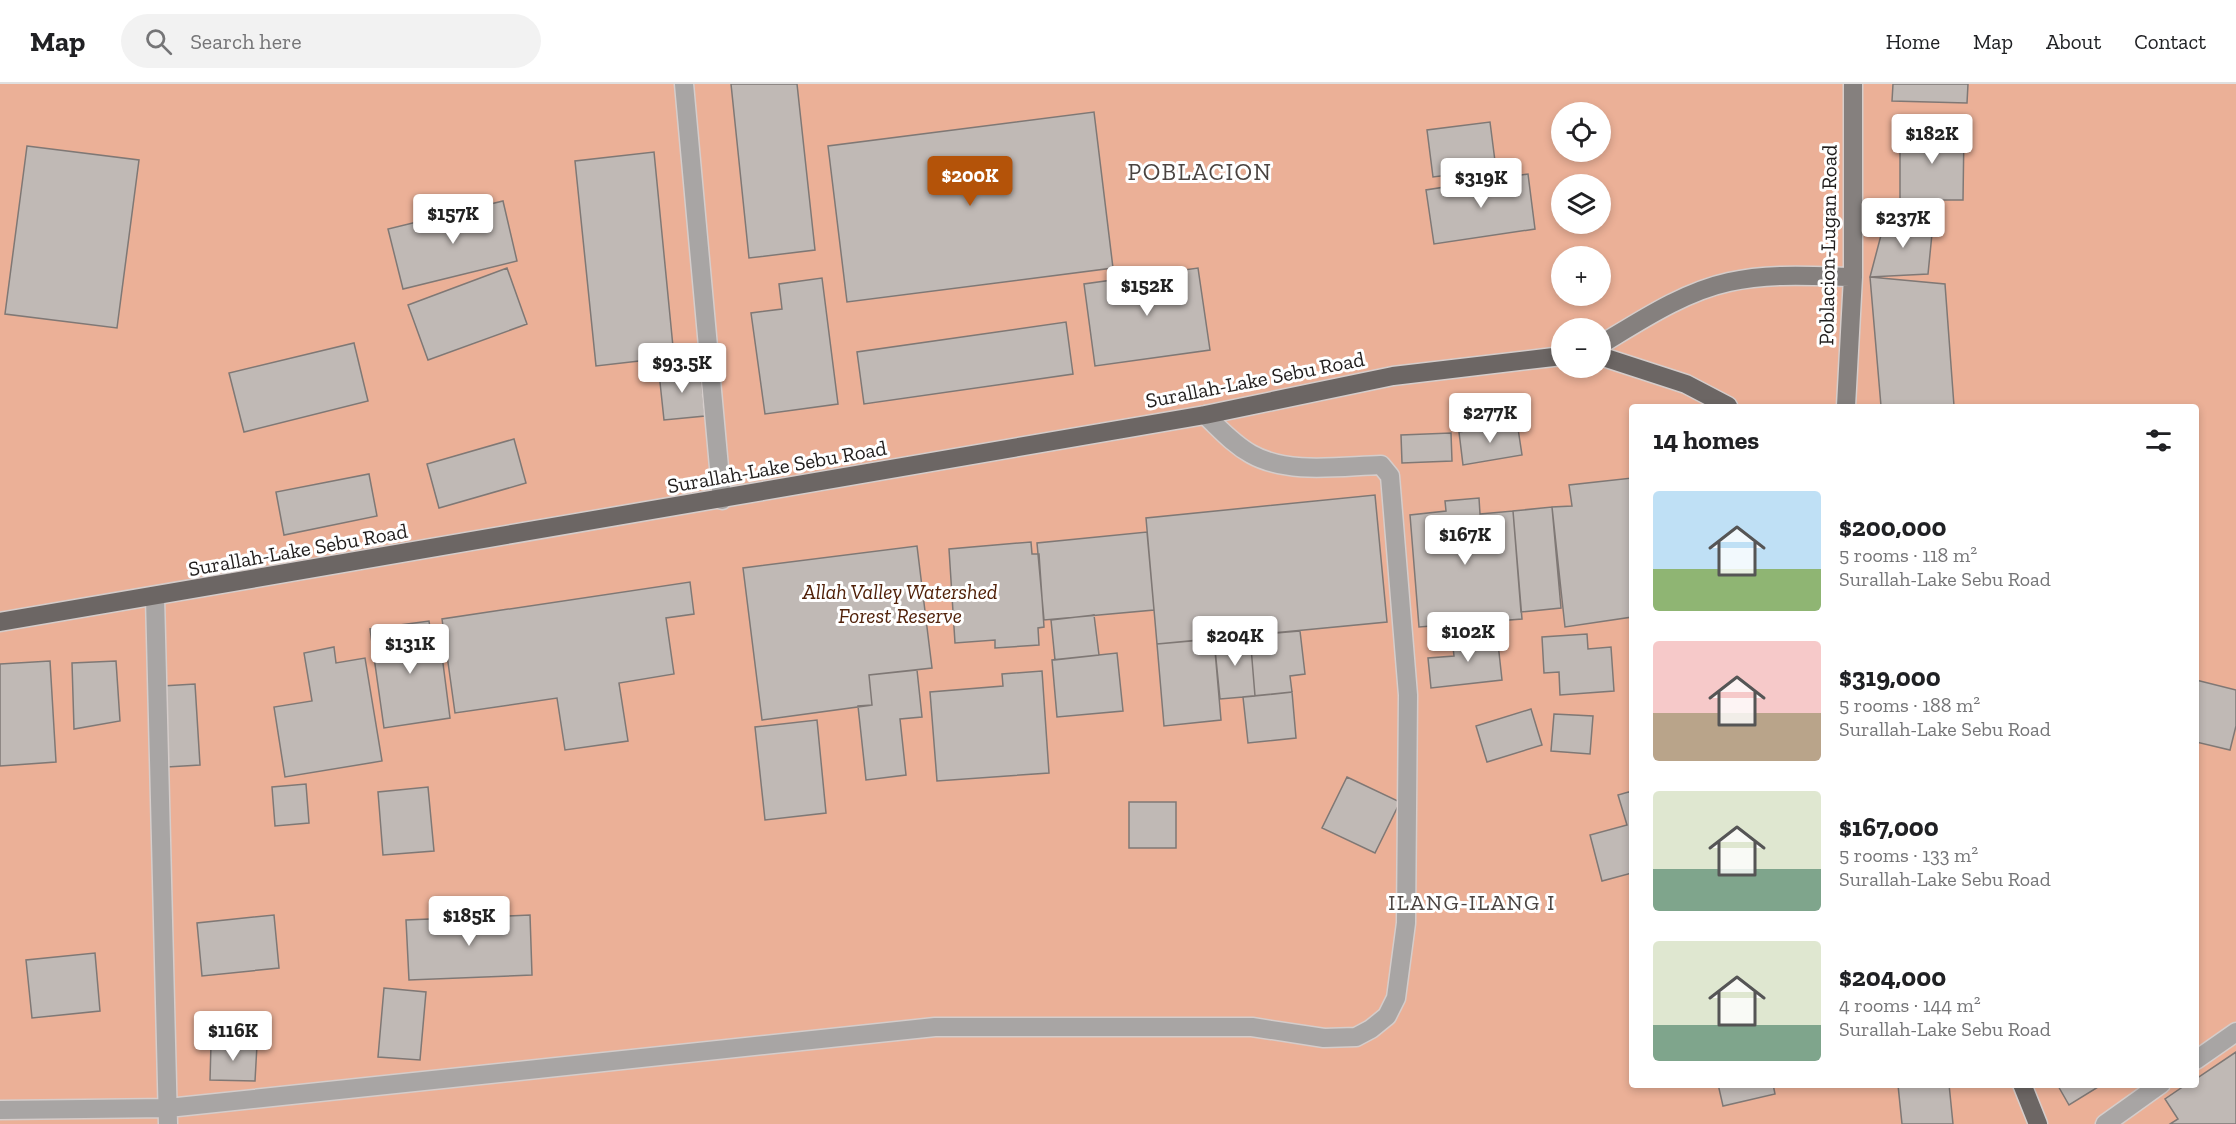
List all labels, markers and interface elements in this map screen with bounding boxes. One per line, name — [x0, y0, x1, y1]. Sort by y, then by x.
search box — [121, 14, 541, 68]
text: Map — [30, 25, 85, 58]
icon: search — [142, 25, 175, 58]
text: Search here — [190, 28, 302, 55]
text: Home — [1886, 29, 1940, 54]
text: Map — [1973, 29, 2013, 54]
text: About — [2046, 29, 2101, 54]
text: Contact — [2134, 29, 2206, 54]
map controls — [1551, 102, 1611, 378]
button: locate — [1551, 102, 1611, 162]
pin: $182K — [1890, 114, 1974, 165]
text: $182K — [1906, 121, 1958, 145]
street label: Poblacion-Lugan Road — [1813, 144, 1842, 346]
pin: $200K — [928, 156, 1012, 207]
district label: POBLACION — [1128, 157, 1272, 186]
pin: $319K — [1439, 158, 1523, 209]
text: $200K — [941, 163, 999, 187]
text: $319K — [1455, 165, 1507, 189]
button: layers — [1551, 174, 1611, 234]
pin: $157K — [411, 194, 495, 245]
pin: $237K — [1861, 198, 1945, 249]
text: $157K — [427, 201, 479, 225]
text: $237K — [1876, 205, 1930, 229]
button: + — [1551, 246, 1611, 306]
pin: $152K — [1105, 266, 1189, 317]
text: $152K — [1121, 273, 1173, 297]
button: − — [1551, 318, 1611, 378]
pin: $93.5K — [633, 343, 731, 394]
street label: Surallah-Lake Sebu Road — [1143, 346, 1367, 413]
text: $93.5K — [652, 350, 712, 374]
pin: $277K — [1448, 393, 1532, 444]
text: $277K — [1463, 400, 1517, 424]
text: 14 homes — [1653, 424, 1759, 456]
icon: filters — [2142, 424, 2175, 457]
street label: Surallah-Lake Sebu Road — [665, 435, 889, 498]
text: $200,000 — [1839, 511, 1946, 543]
pin: $167K — [1423, 515, 1507, 566]
icon: home — [1701, 515, 1773, 587]
street label: Surallah-Lake Sebu Road — [186, 518, 410, 581]
text: $167K — [1439, 522, 1491, 546]
text: 5 rooms · 118 m² — [1839, 543, 1977, 567]
text: Surallah-Lake Sebu Road — [1839, 567, 2051, 591]
park label: Allah Valley Watershed Forest Reserve — [801, 579, 998, 628]
pin: $102K — [1426, 612, 1510, 663]
pin: $204K — [1193, 616, 1277, 667]
text: $102K — [1441, 619, 1495, 643]
text: $204K — [1207, 623, 1263, 647]
pin: $131K — [368, 624, 452, 675]
text: $131K — [385, 631, 435, 655]
text: $319,000 — [1839, 661, 1941, 693]
icon: home — [1701, 665, 1773, 737]
text: 5 rooms · 188 m² — [1839, 693, 1980, 717]
text: Surallah-Lake Sebu Road — [1839, 717, 2051, 741]
text: $167,000 — [1839, 811, 1939, 843]
icon: home — [1701, 815, 1773, 887]
text: 5 rooms · 133 m² — [1839, 843, 1978, 867]
text: Surallah-Lake Sebu Road — [1839, 867, 2051, 891]
district label: ILANG-ILANG I — [1388, 889, 1556, 916]
pin: $185K — [427, 896, 511, 947]
text: $185K — [443, 903, 495, 927]
text: $204,000 — [1839, 961, 1946, 993]
icon: home — [1701, 965, 1773, 1037]
text: 4 rooms · 144 m² — [1839, 993, 1981, 1017]
pin: $116K — [191, 1011, 275, 1062]
text: Surallah-Lake Sebu Road — [1839, 1017, 2051, 1041]
text: $116K — [208, 1018, 258, 1042]

